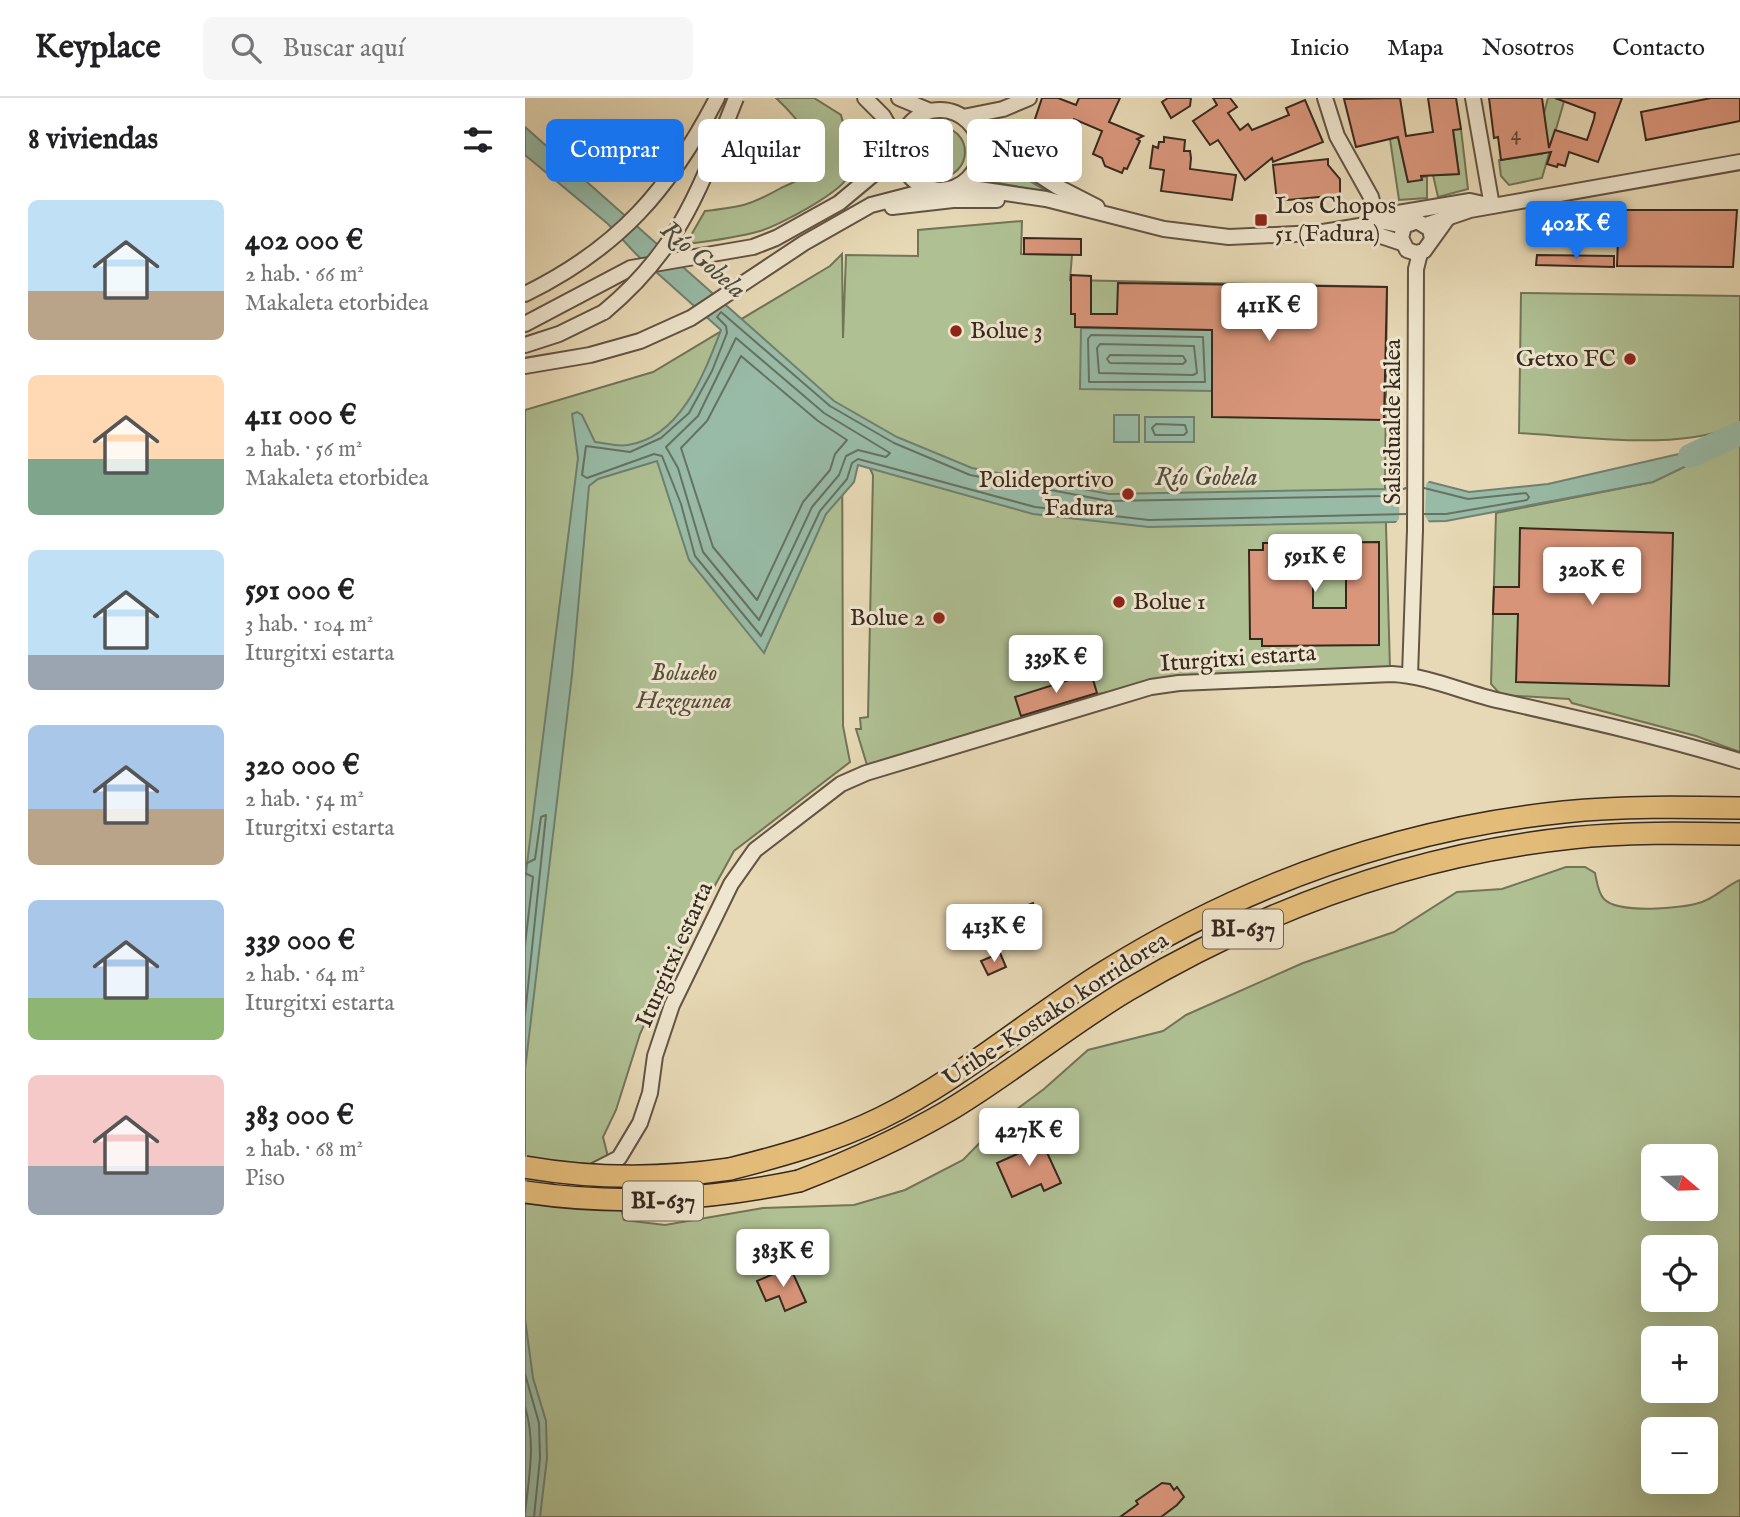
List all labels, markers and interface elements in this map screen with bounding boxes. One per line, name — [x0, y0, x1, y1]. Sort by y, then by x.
search box — [203, 17, 693, 80]
text: Keyplace — [35, 27, 161, 69]
icon: search — [227, 29, 265, 67]
text: Buscar aquí — [283, 32, 405, 65]
text: Inicio — [1290, 33, 1349, 64]
text: Mapa — [1387, 33, 1443, 64]
text: Nosotros — [1481, 33, 1574, 64]
text: Contacto — [1612, 33, 1705, 64]
chip: Comprar — [546, 119, 684, 182]
chip: Alquilar — [698, 119, 825, 182]
chip: Filtros — [839, 119, 953, 182]
chip: Nuevo — [967, 119, 1082, 182]
text: 8 viviendas — [28, 121, 158, 159]
icon: filters — [459, 121, 497, 159]
house number: 4 — [1511, 121, 1522, 148]
place label: Los Chopos 51 (Fadura) — [1275, 191, 1396, 250]
pin: 402K € — [1519, 202, 1633, 261]
text: 402K € — [1542, 209, 1610, 238]
marker: Los Chopos 51 (Fadura) — [1253, 212, 1269, 228]
water label: Río Gobela — [653, 214, 753, 306]
text: 402 000 € — [245, 222, 363, 260]
icon: home — [84, 228, 168, 312]
text: 2 hab. · 66 m² — [245, 260, 364, 289]
pin: 411K € — [1212, 284, 1326, 343]
text: Makaleta etorbidea — [245, 289, 429, 318]
text: 411K € — [1237, 291, 1301, 320]
place label: Bolue 3 — [970, 316, 1043, 347]
marker: Bolue 3 — [948, 323, 964, 339]
street label: Salsidualde kalea — [1378, 338, 1409, 505]
place label: Getxo FC — [1516, 344, 1616, 375]
marker: Getxo FC — [1622, 351, 1638, 367]
text: 411 000 € — [245, 397, 357, 435]
icon: home — [84, 403, 168, 487]
text: 2 hab. · 56 m² — [245, 435, 363, 464]
water label: Río Gobela — [1154, 461, 1258, 494]
text: Makaleta etorbidea — [245, 464, 429, 493]
place label: Polideportivo Fadura — [978, 465, 1115, 524]
marker: Polideportivo Fadura — [1120, 486, 1136, 502]
pin: 591K € — [1258, 534, 1372, 594]
text: 591K € — [1284, 542, 1346, 571]
pin: 320K € — [1535, 547, 1649, 607]
text: 320K € — [1559, 555, 1625, 584]
text: 591 000 € — [245, 572, 355, 610]
icon: home — [84, 578, 168, 662]
place label: Bolue 1 — [1133, 587, 1206, 618]
marker: Bolue 1 — [1111, 594, 1127, 610]
place label: Bolue 2 — [850, 603, 925, 634]
text: 3 hab. · 104 m² — [245, 610, 373, 639]
marker: Bolue 2 — [931, 610, 947, 626]
pin: 339K € — [999, 636, 1113, 695]
street label: Iturgitxi estarta — [1159, 638, 1318, 680]
text: Iturgitxi estarta — [245, 639, 395, 668]
text: 339K € — [1025, 643, 1087, 672]
park label: Bolueko Hezegunea — [635, 658, 732, 717]
text: 320 000 € — [245, 747, 360, 785]
icon: home — [84, 753, 168, 837]
text: 2 hab. · 54 m² — [245, 785, 364, 814]
text: Iturgitxi estarta — [245, 814, 395, 843]
street label: Iturgitxi estarta — [629, 877, 721, 1033]
pin: 413K € — [937, 904, 1051, 964]
road number: BI-637 — [1203, 909, 1283, 948]
text: 413K € — [962, 912, 1026, 941]
text: 339 000 € — [245, 922, 355, 960]
street label: Uribe-Kostako korridorea — [937, 925, 1175, 1095]
icon: home — [84, 928, 168, 1012]
text: 2 hab. · 64 m² — [245, 960, 366, 989]
text: Iturgitxi estarta — [245, 989, 395, 1018]
text: 383 000 € — [245, 1097, 354, 1135]
icon: home — [84, 1103, 168, 1187]
pin: 427K € — [972, 1108, 1086, 1168]
text: 427K € — [995, 1116, 1063, 1145]
text: 2 hab. · 68 m² — [245, 1135, 363, 1164]
north arrow — [1641, 1144, 1719, 1222]
map controls — [1641, 1144, 1718, 1494]
text: Piso — [245, 1164, 285, 1193]
road number: BI-637 — [623, 1182, 703, 1220]
pin: 383K € — [726, 1230, 840, 1289]
button: locate — [1641, 1235, 1718, 1312]
text: 383K € — [752, 1237, 814, 1266]
button: + — [1641, 1326, 1718, 1403]
button: − — [1641, 1417, 1718, 1494]

